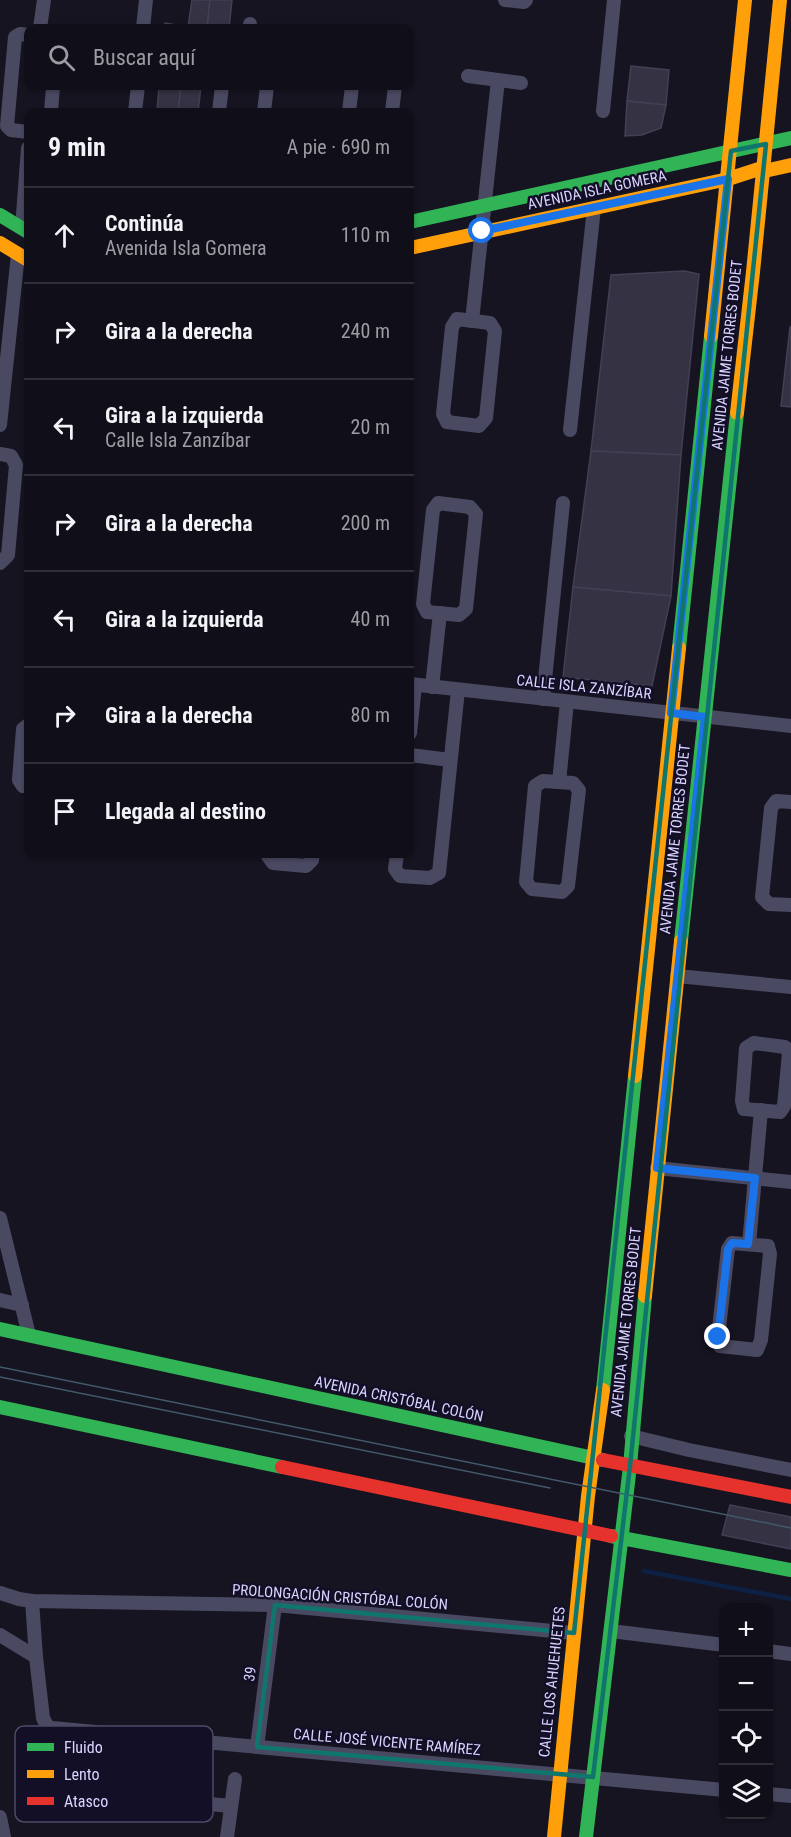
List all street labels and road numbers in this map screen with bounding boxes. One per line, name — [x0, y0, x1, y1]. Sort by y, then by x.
street label: AVENIDA ISLA GOMERA — [526, 166, 668, 214]
street label: AVENIDA JAIME TORRES BODET — [708, 259, 746, 451]
street label: CALLE ISLA ZANZÍBAR — [516, 671, 652, 703]
street label: AVENIDA JAIME TORRES BODET — [656, 743, 694, 935]
street label: AVENIDA JAIME TORRES BODET — [607, 1226, 645, 1418]
street label: AVENIDA CRISTÓBAL COLÓN — [313, 1372, 485, 1426]
street label: PROLONGACIÓN CRISTÓBAL COLÓN — [232, 1580, 448, 1614]
street label: CALLE LOS AHUEHUETES — [535, 1606, 569, 1758]
street label: 39 — [240, 1665, 260, 1683]
street label: CALLE JOSÉ VICENTE RAMÍREZ — [293, 1725, 482, 1759]

